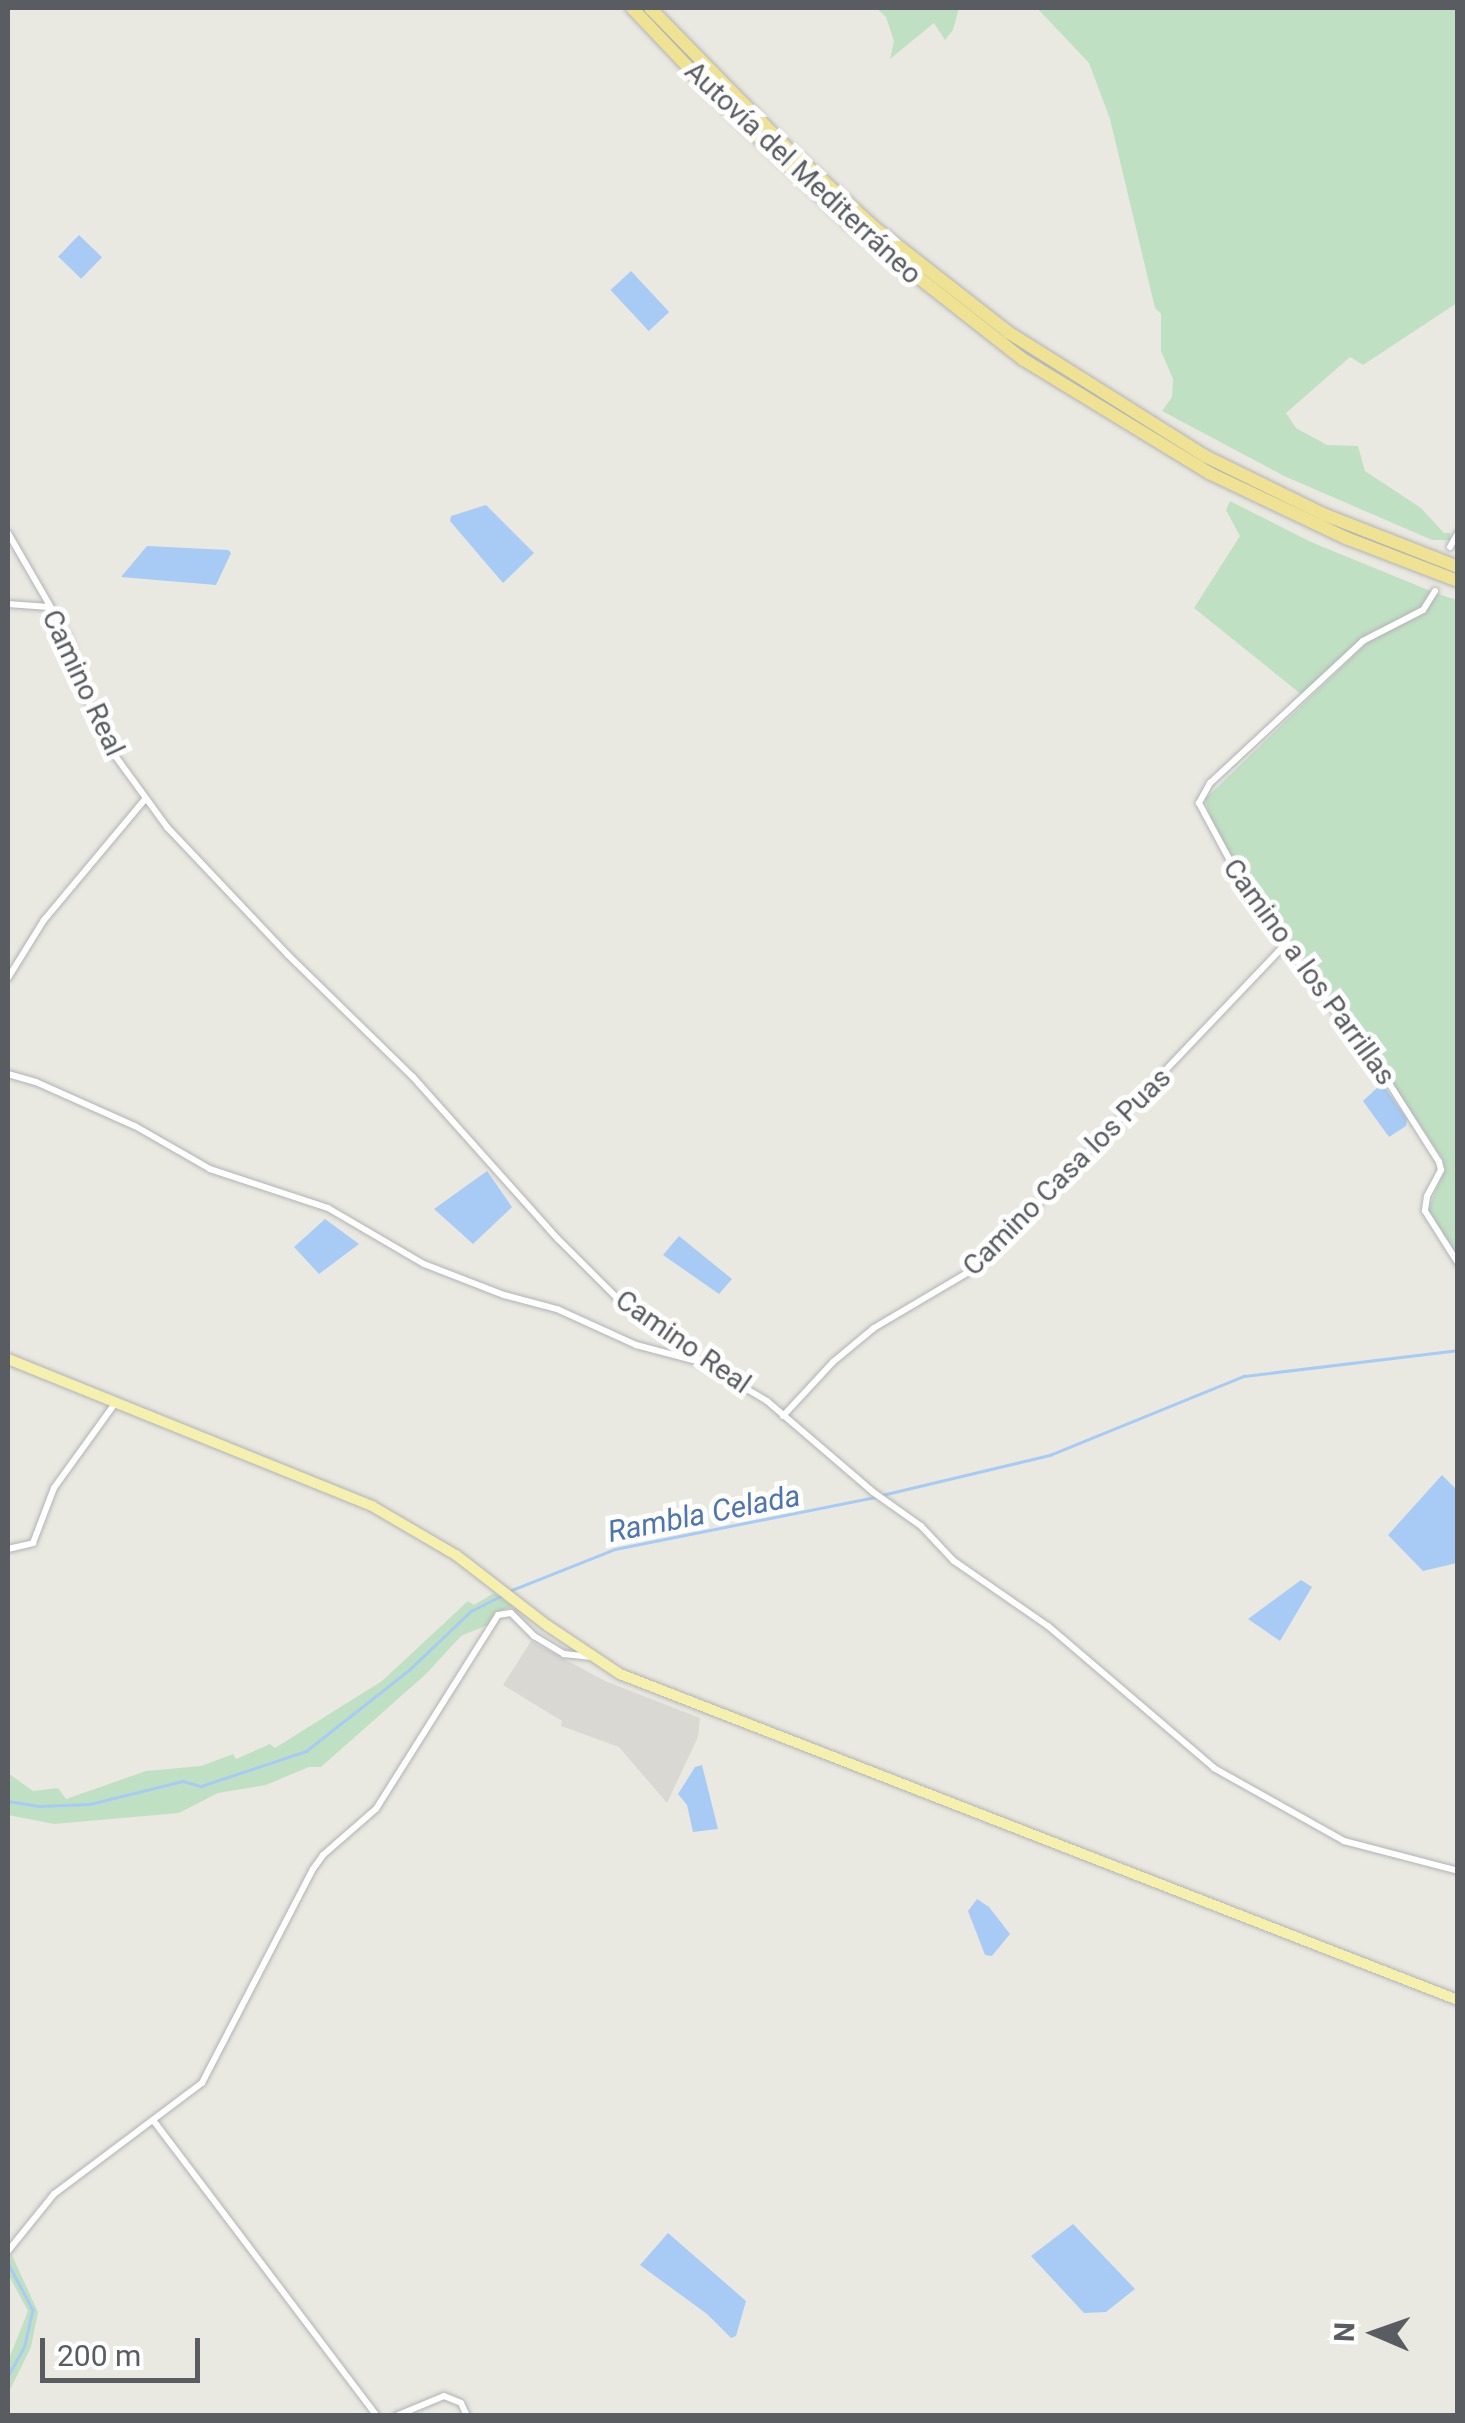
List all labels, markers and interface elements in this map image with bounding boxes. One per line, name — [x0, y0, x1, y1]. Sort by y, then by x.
street label: Autovía del Mediterráneo — [678, 55, 928, 291]
street label: Camino Real — [35, 605, 131, 761]
street label: Camino a los Parrillas — [1216, 852, 1402, 1092]
street label: Camino Casa los Puas — [956, 1061, 1178, 1283]
street label: Camino Real — [609, 1283, 757, 1401]
water label: Rambla Celada — [605, 1478, 803, 1550]
north arrow — [1325, 2283, 1425, 2383]
scale bar — [45, 2318, 205, 2380]
text: N — [1328, 2321, 1361, 2342]
text: 200 m — [57, 2338, 141, 2373]

